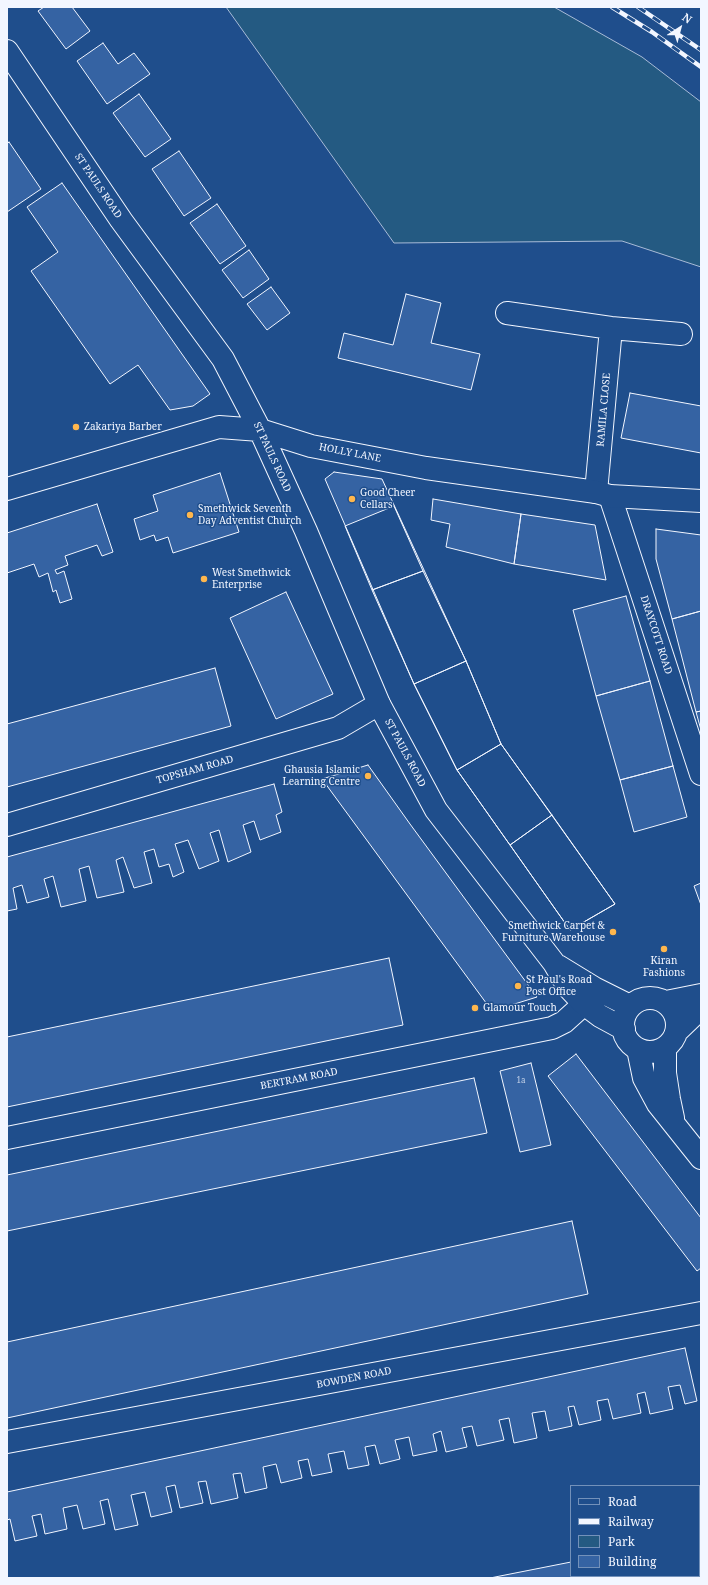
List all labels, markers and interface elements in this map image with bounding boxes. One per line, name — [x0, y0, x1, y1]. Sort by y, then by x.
north arrow — [660, 8, 700, 48]
text: N — [679, 9, 695, 26]
street label: ST PAULS ROAD — [72, 151, 124, 221]
street label: RAMILA CLOSE — [595, 373, 613, 447]
street label: ST PAULS ROAD — [251, 420, 293, 494]
place label: Zakariya Barber — [84, 421, 162, 433]
marker: Zakariya Barber — [71, 422, 81, 432]
street label: HOLLY LANE — [318, 441, 382, 465]
place label: Good Cheer Cellars — [360, 487, 415, 510]
marker: Good Cheer Cellars — [347, 494, 357, 504]
place label: Smethwick Seventh Day Adventist Church — [198, 503, 302, 526]
marker: Smethwick Seventh Day Adventist Church — [185, 510, 195, 520]
place label: West Smethwick Enterprise — [212, 567, 291, 590]
marker: West Smethwick Enterprise — [199, 574, 209, 584]
street label: DRAYCOTT ROAD — [638, 594, 674, 676]
street label: ST PAULS ROAD — [382, 717, 428, 789]
street label: TOPSHAM ROAD — [155, 753, 235, 787]
place label: Ghausia Islamic Learning Centre — [282, 764, 360, 788]
marker: Ghausia Islamic Learning Centre — [363, 771, 373, 781]
place label: Smethwick Carpet & Furniture Warehouse — [502, 920, 605, 944]
marker: Smethwick Carpet & Furniture Warehouse — [608, 927, 618, 937]
marker: Kiran Fashions — [659, 944, 669, 954]
place label: Kiran Fashions — [643, 955, 685, 978]
place label: St Paul's Road Post Office — [526, 974, 592, 998]
marker: St Paul's Road Post Office — [513, 981, 523, 991]
place label: Glamour Touch — [483, 1002, 557, 1014]
marker: Glamour Touch — [470, 1003, 480, 1013]
street label: BERTRAM ROAD — [259, 1066, 339, 1092]
house number: 1a — [517, 1076, 525, 1086]
street label: BOWDEN ROAD — [316, 1365, 392, 1391]
legend — [570, 1485, 700, 1577]
text: Road — [608, 1493, 637, 1510]
text: Railway — [608, 1513, 654, 1530]
text: Park — [608, 1533, 635, 1550]
text: Building — [608, 1553, 656, 1570]

